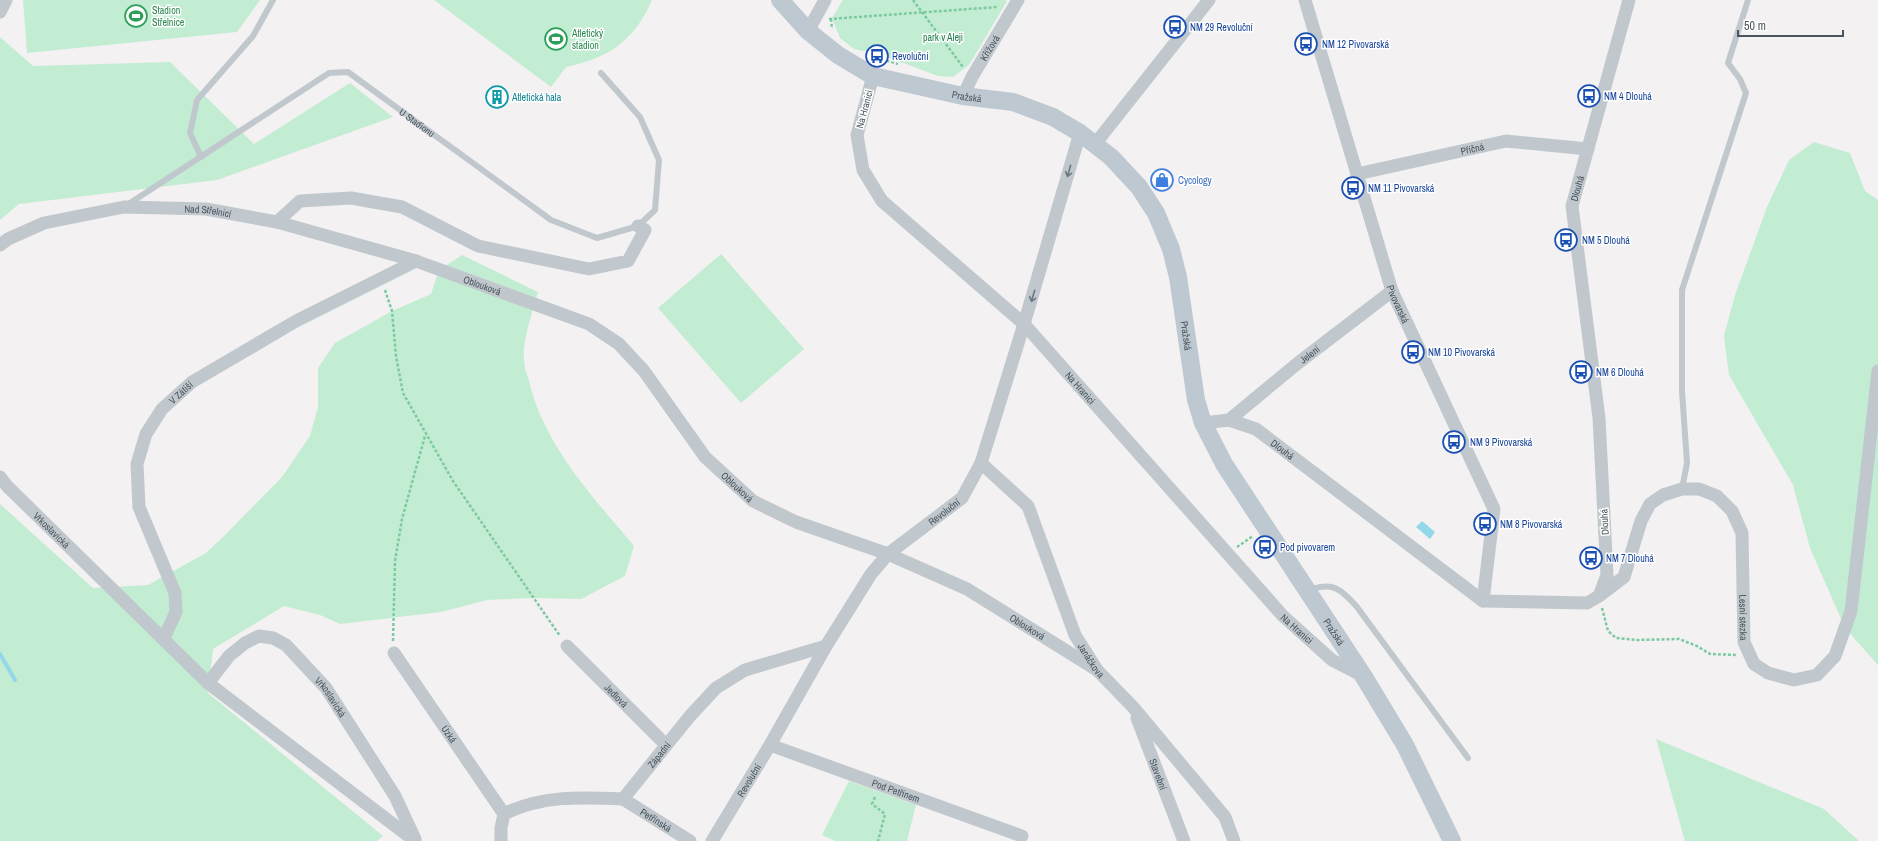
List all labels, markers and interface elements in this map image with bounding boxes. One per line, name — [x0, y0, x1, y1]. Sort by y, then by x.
sports icon: Stadion Střelnice — [123, 3, 149, 29]
place label: Stadion Střelnice — [152, 4, 185, 29]
scale bar — [1738, 12, 1843, 38]
bus stop icon: NM 29 Revoluční — [1162, 14, 1188, 40]
text: 50 m — [1744, 18, 1766, 34]
place label: NM 29 Revoluční — [1190, 21, 1254, 34]
sports icon: Atletický stadion — [543, 26, 569, 52]
place label: Atletický stadion — [571, 27, 604, 52]
park label: park v Aleji — [923, 31, 963, 44]
bus stop icon: NM 12 Pivovarská — [1293, 31, 1319, 57]
street label: Křížová — [977, 32, 1003, 63]
place label: NM 12 Pivovarská — [1322, 38, 1389, 51]
bus stop icon: Revoluční — [864, 43, 890, 69]
place label: Revoluční — [892, 50, 929, 63]
bus stop icon: NM 4 Dlouhá — [1576, 83, 1602, 109]
building icon: Atletická hala — [484, 84, 510, 110]
street label: Pražská — [951, 88, 983, 105]
street label: Na Hranici — [853, 89, 876, 130]
place label: NM 4 Dlouhá — [1604, 90, 1652, 103]
place label: Atletická hala — [511, 91, 562, 104]
street label: U Stadionu — [397, 106, 437, 140]
street label: Příčná — [1459, 140, 1486, 158]
one-way arrow — [1065, 164, 1072, 177]
shop icon: Cycology — [1149, 167, 1175, 193]
place label: Cycology — [1178, 174, 1213, 187]
street label: Dlouhá — [1568, 174, 1587, 203]
bus stop icon: NM 11 Pivovarská — [1340, 175, 1366, 201]
place label: NM 11 Pivovarská — [1368, 182, 1435, 195]
street label: Nad Střelnicí — [184, 202, 233, 221]
bus stop icon: NM 5 Dlouhá — [1553, 227, 1579, 253]
place label: NM 5 Dlouhá — [1582, 234, 1630, 247]
street label: Oblouková — [461, 273, 503, 299]
street label: Pivovarská — [1384, 283, 1412, 326]
one-way arrow — [1029, 289, 1036, 302]
street label: Pražská — [1177, 320, 1195, 352]
bus stop icon: NM 10 Pivovarská — [1400, 339, 1426, 365]
street label: Jelení — [1297, 342, 1323, 366]
place label: NM 10 Pivovarská — [1428, 346, 1495, 359]
bus stop icon: NM 6 Dlouhá — [1568, 359, 1594, 385]
place label: NM 6 Dlouhá — [1596, 366, 1644, 379]
street label: Na Hranici — [1062, 369, 1098, 407]
street label: V Zátiší — [166, 378, 196, 407]
bus stop icon: NM 9 Pivovarská — [1441, 429, 1467, 455]
place label: NM 9 Pivovarská — [1470, 436, 1533, 449]
street label: Dlouhá — [1268, 437, 1297, 463]
street label: Oblouková — [718, 469, 756, 505]
street label: Revoluční — [926, 496, 963, 528]
street label: Dlouhá — [1597, 508, 1612, 535]
street label: Vrkoslavická — [30, 509, 73, 551]
bus stop icon: NM 8 Pivovarská — [1472, 511, 1498, 537]
place label: NM 8 Pivovarská — [1500, 518, 1563, 531]
bus stop icon: Pod pivovarem — [1252, 534, 1278, 560]
place label: Pod pivovarem — [1280, 541, 1335, 554]
bus stop icon: NM 7 Dlouhá — [1578, 545, 1604, 571]
place label: NM 7 Dlouhá — [1606, 552, 1654, 565]
street label: Lesní stezka — [1736, 594, 1750, 641]
street label: Oblouková — [1007, 611, 1048, 643]
street label: Na Hranici — [1278, 611, 1316, 647]
street label: Pražská — [1320, 616, 1348, 648]
street label: Janáčkova — [1075, 641, 1107, 681]
street label: Vrkoslavická — [312, 674, 349, 720]
street label: Jedlová — [602, 681, 631, 711]
street label: Úzká — [438, 723, 460, 746]
street label: Západní — [645, 739, 674, 771]
street label: Stavební — [1146, 757, 1170, 792]
street label: Revoluční — [734, 761, 765, 799]
street label: Pod Petřínem — [870, 776, 922, 806]
street label: Petřínská — [638, 805, 674, 835]

